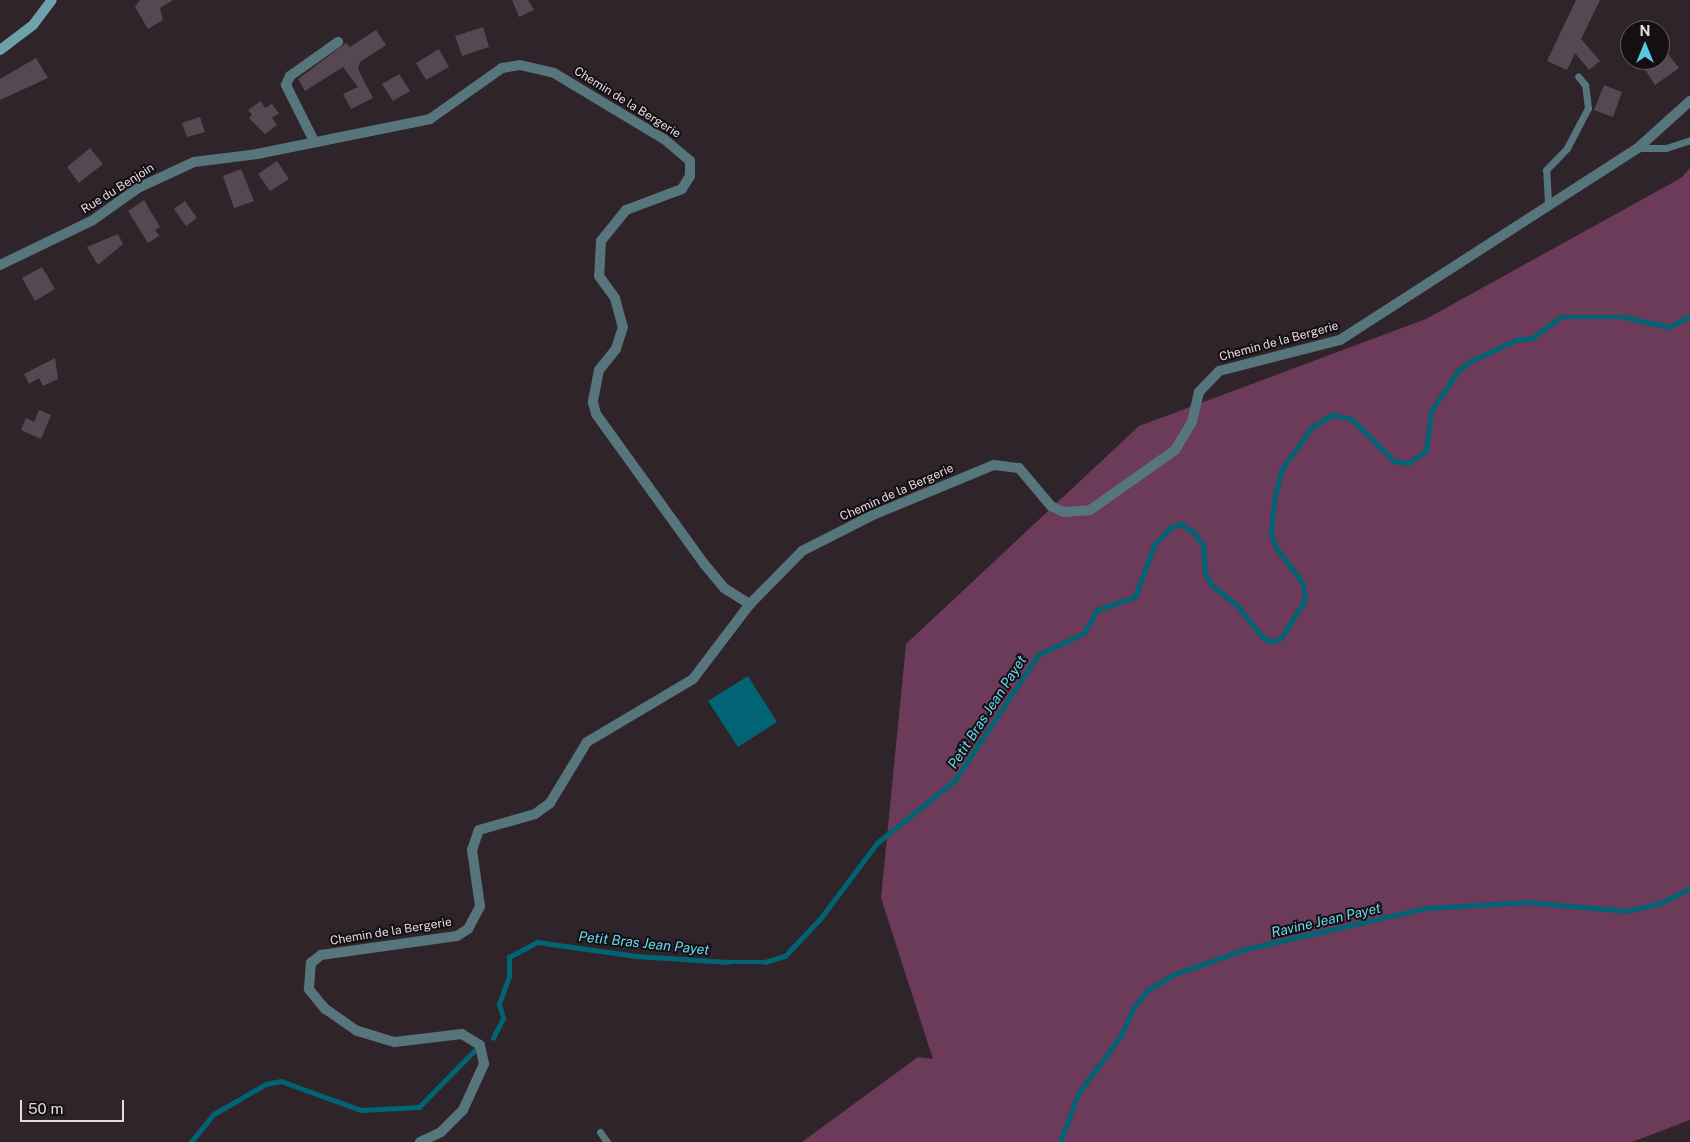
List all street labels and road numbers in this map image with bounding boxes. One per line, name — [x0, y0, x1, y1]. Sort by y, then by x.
street label: Chemin de la Bergerie — [571, 64, 683, 142]
street label: Rue du Benjoin — [79, 161, 157, 217]
street label: Chemin de la Bergerie — [1218, 319, 1340, 365]
street label: Chemin de la Bergerie — [838, 461, 956, 525]
street label: Chemin de la Bergerie — [329, 915, 453, 949]

